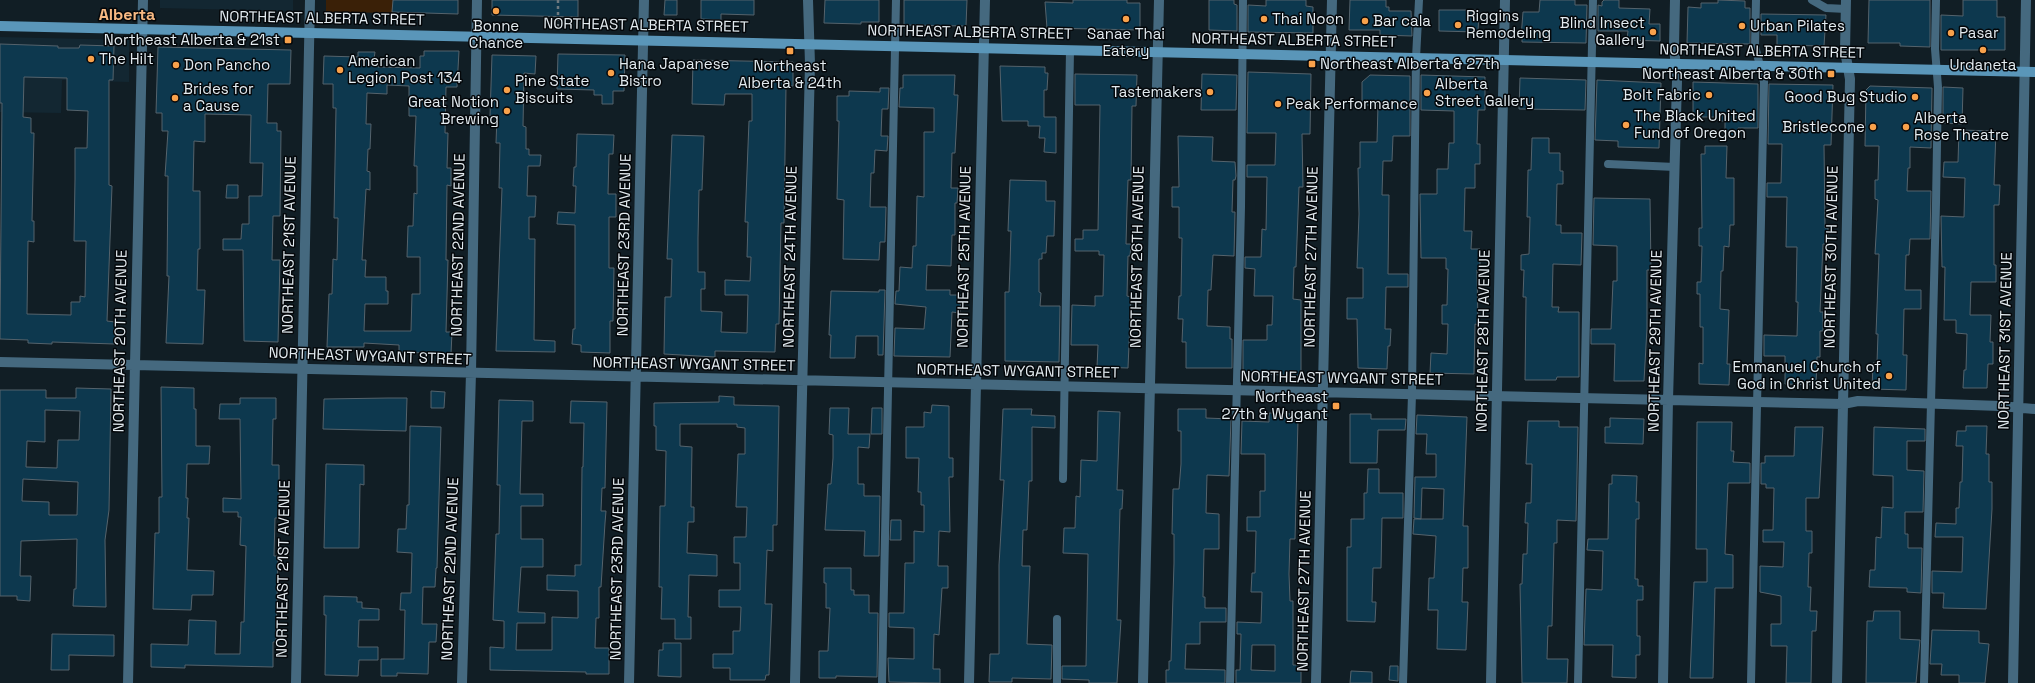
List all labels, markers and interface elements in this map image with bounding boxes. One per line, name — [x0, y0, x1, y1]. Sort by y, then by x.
district label: Alberta — [99, 4, 155, 25]
street label: NORTHEAST ALBERTA STREET — [219, 6, 425, 29]
marker: Bonne Chance — [491, 6, 501, 16]
place label: Riggins Remodeling — [1466, 6, 1551, 42]
place label: Thai Noon — [1272, 9, 1344, 28]
place label: Bar cala — [1373, 11, 1431, 30]
street label: NORTHEAST ALBERTA STREET — [543, 13, 749, 36]
place label: Blind Insect Gallery — [1560, 13, 1645, 49]
marker: Sanae Thai Eatery — [1121, 14, 1131, 24]
marker: Thai Noon — [1259, 14, 1269, 24]
place label: Bonne Chance — [469, 16, 523, 52]
marker: Bar cala — [1360, 16, 1370, 26]
place label: Urban Pilates — [1750, 16, 1845, 35]
street label: NORTHEAST ALBERTA STREET — [867, 20, 1073, 43]
marker: Riggins Remodeling — [1453, 20, 1463, 30]
marker: Urban Pilates — [1737, 21, 1747, 31]
place label: Pasar — [1959, 23, 1999, 42]
place label: Sanae Thai Eatery — [1087, 24, 1165, 60]
marker: Blind Insect Gallery — [1648, 27, 1658, 37]
street label: NORTHEAST ALBERTA STREET — [1191, 28, 1397, 51]
marker: Pasar — [1946, 28, 1956, 38]
place label: Northeast Alberta & 21st — [104, 30, 280, 49]
marker: Northeast Alberta & 21st — [283, 35, 293, 45]
street label: NORTHEAST ALBERTA STREET — [1659, 39, 1865, 62]
marker: Urdaneta — [1978, 45, 1988, 55]
marker: Northeast Alberta & 24th — [785, 46, 795, 56]
place label: The Hilt — [99, 49, 154, 68]
place label: American Legion Post 134 — [348, 51, 462, 87]
marker: The Hilt — [86, 54, 96, 64]
place label: Hana Japanese Bistro — [619, 54, 730, 90]
place label: Northeast Alberta & 27th — [1320, 54, 1500, 73]
place label: Don Pancho — [184, 55, 270, 74]
place label: Urdaneta — [1950, 55, 2017, 74]
place label: Northeast Alberta & 24th — [738, 56, 842, 92]
marker: Northeast Alberta & 27th — [1307, 59, 1317, 69]
marker: Don Pancho — [171, 60, 181, 70]
place label: Northeast Alberta & 30th — [1642, 64, 1823, 83]
marker: American Legion Post 134 — [335, 65, 345, 75]
marker: Hana Japanese Bistro — [606, 68, 616, 78]
marker: Northeast Alberta & 30th — [1826, 69, 1836, 79]
place label: Pine State Biscuits — [515, 71, 589, 107]
place label: Alberta Street Gallery — [1435, 74, 1534, 110]
place label: Brides for a Cause — [183, 79, 254, 115]
place label: Tastemakers — [1111, 82, 1202, 101]
marker: Pine State Biscuits — [502, 85, 512, 95]
place label: Bolt Fabric — [1623, 85, 1701, 104]
marker: Tastemakers — [1205, 87, 1215, 97]
place label: Good Bug Studio — [1785, 87, 1907, 106]
marker: Alberta Street Gallery — [1422, 88, 1432, 98]
marker: Bolt Fabric — [1704, 90, 1714, 100]
place label: Great Notion Brewing — [408, 92, 499, 128]
marker: Good Bug Studio — [1910, 92, 1920, 102]
marker: Brides for a Cause — [170, 93, 180, 103]
place label: Peak Performance — [1286, 94, 1417, 113]
marker: Peak Performance — [1273, 99, 1283, 109]
marker: Great Notion Brewing — [502, 106, 512, 116]
place label: The Black United Fund of Oregon — [1634, 106, 1756, 142]
place label: Alberta Rose Theatre — [1914, 108, 2009, 144]
place label: Bristlecone — [1782, 117, 1865, 136]
marker: The Black United Fund of Oregon — [1621, 120, 1631, 130]
marker: Bristlecone — [1868, 122, 1878, 132]
marker: Alberta Rose Theatre — [1901, 122, 1911, 132]
street label: NORTHEAST 22ND AVENUE — [446, 153, 469, 337]
street label: NORTHEAST 23RD AVENUE — [612, 153, 635, 337]
street label: NORTHEAST 21ST AVENUE — [277, 156, 300, 334]
street label: NORTHEAST 24TH AVENUE — [778, 166, 801, 348]
street label: NORTHEAST 25TH AVENUE — [952, 166, 975, 348]
street label: NORTHEAST 26TH AVENUE — [1125, 166, 1148, 348]
street label: NORTHEAST 27TH AVENUE — [1299, 166, 1322, 348]
street label: NORTHEAST 30TH AVENUE — [1819, 166, 1842, 348]
street label: NORTHEAST 20TH AVENUE — [108, 250, 131, 432]
street label: NORTHEAST 28TH AVENUE — [1471, 250, 1494, 432]
street label: NORTHEAST 29TH AVENUE — [1643, 250, 1666, 432]
street label: NORTHEAST 31ST AVENUE — [1993, 252, 2016, 430]
street label: NORTHEAST WYGANT STREET — [268, 342, 472, 369]
street label: NORTHEAST WYGANT STREET — [592, 352, 796, 375]
place label: Emmanuel Church of God in Christ United — [1733, 357, 1881, 393]
street label: NORTHEAST WYGANT STREET — [916, 359, 1120, 382]
street label: NORTHEAST WYGANT STREET — [1240, 366, 1444, 389]
marker: Emmanuel Church of God in Christ United — [1884, 371, 1894, 381]
place label: Northeast 27th & Wygant — [1221, 387, 1328, 423]
marker: Northeast 27th & Wygant — [1331, 401, 1341, 411]
street label: NORTHEAST 22ND AVENUE — [437, 477, 462, 661]
street label: NORTHEAST 23RD AVENUE — [605, 477, 628, 661]
street label: NORTHEAST 21ST AVENUE — [271, 480, 294, 658]
street label: NORTHEAST 27TH AVENUE — [1292, 490, 1315, 672]

